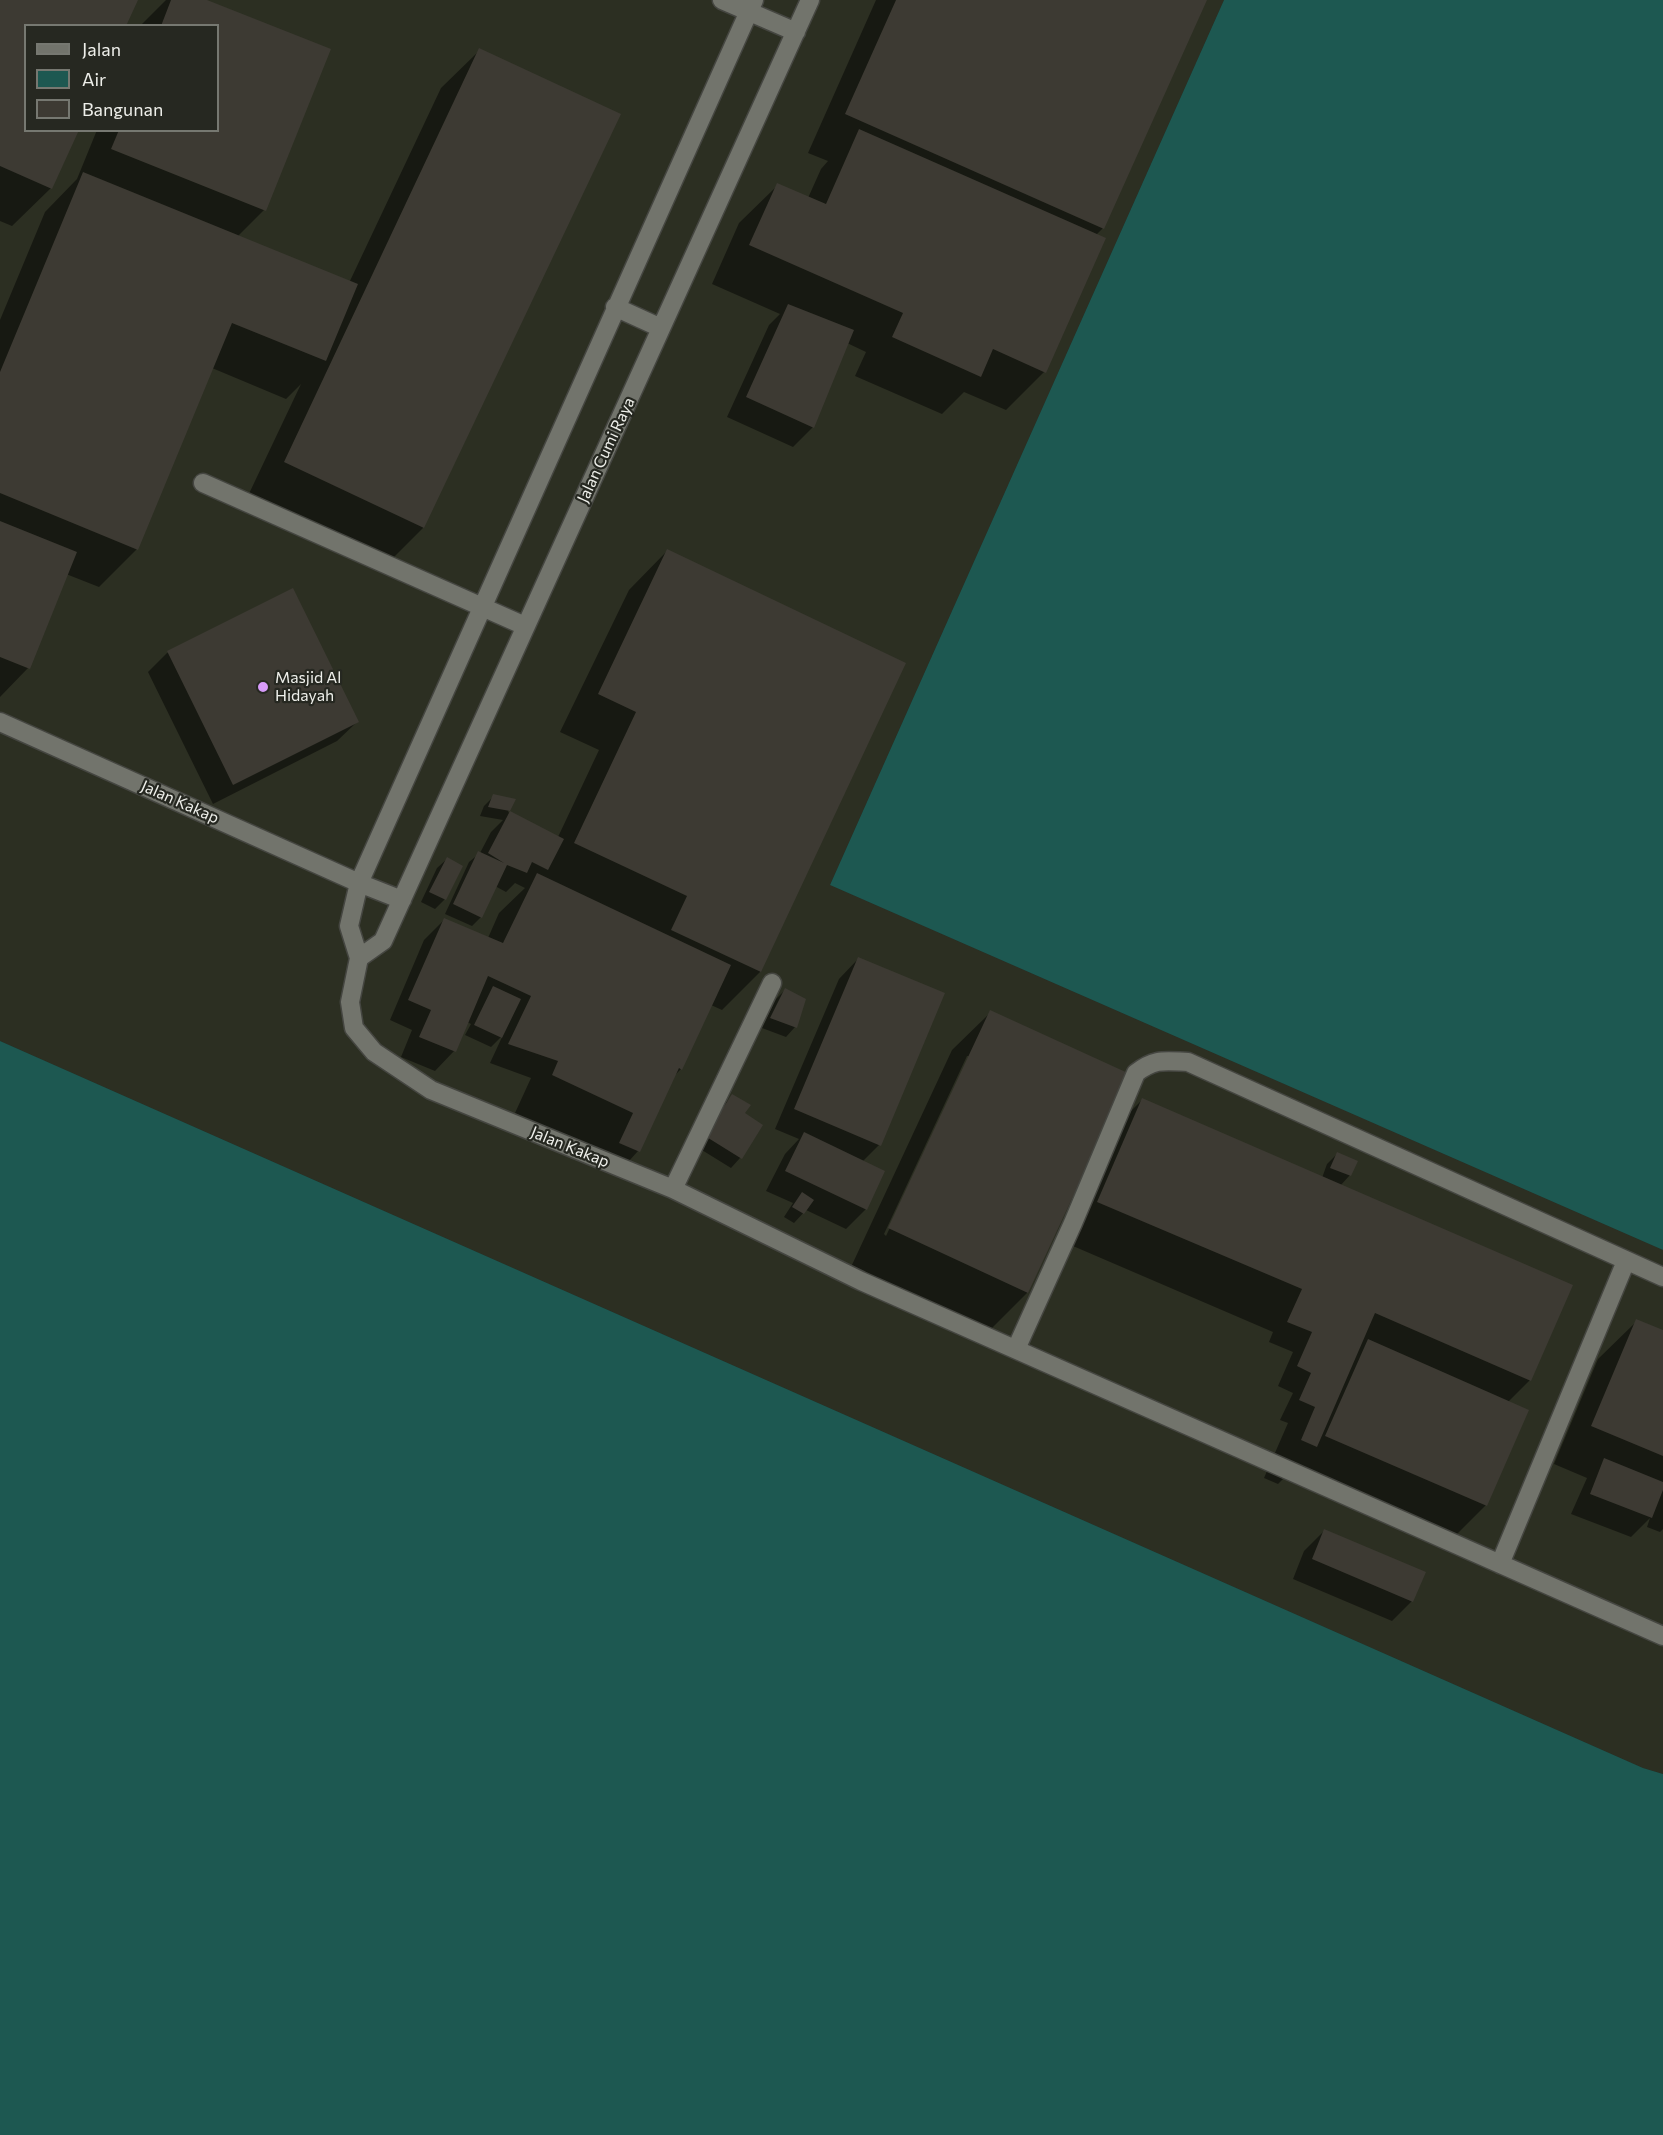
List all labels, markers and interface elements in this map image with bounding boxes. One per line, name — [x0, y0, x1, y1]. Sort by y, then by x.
legend — [24, 24, 219, 132]
text: Jalan — [82, 38, 121, 60]
text: Air — [82, 68, 106, 90]
text: Bangunan — [82, 98, 163, 120]
street label: Jalan Cumi Raya — [573, 394, 639, 506]
place label: Masjid Al Hidayah — [275, 668, 341, 706]
marker: Masjid Al Hidayah — [256, 680, 270, 694]
street label: Jalan Kakap — [138, 776, 222, 828]
street label: Jalan Kakap — [528, 1122, 612, 1172]

